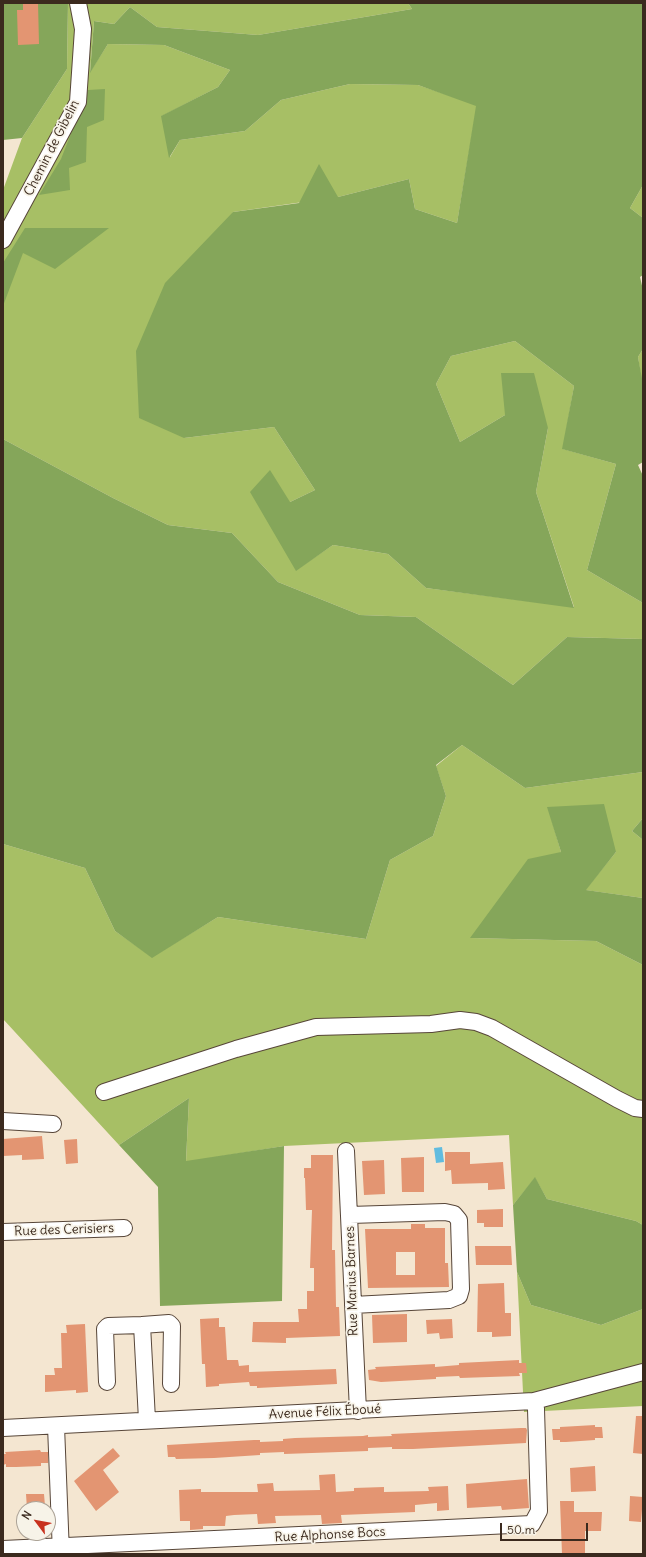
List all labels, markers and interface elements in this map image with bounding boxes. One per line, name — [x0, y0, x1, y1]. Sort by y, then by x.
street label: Chemin de Gibelin — [21, 97, 83, 199]
street label: Rue des Cerisiers — [14, 1220, 114, 1240]
street label: Rue Marius Barnes — [342, 1226, 362, 1336]
street label: Avenue Félix Éboué — [269, 1401, 381, 1423]
north arrow — [16, 1501, 56, 1541]
text: N — [19, 1508, 35, 1522]
scale bar — [502, 1515, 590, 1541]
text: 50 m — [507, 1522, 535, 1537]
street label: Rue Alphonse Bocs — [274, 1524, 386, 1546]

